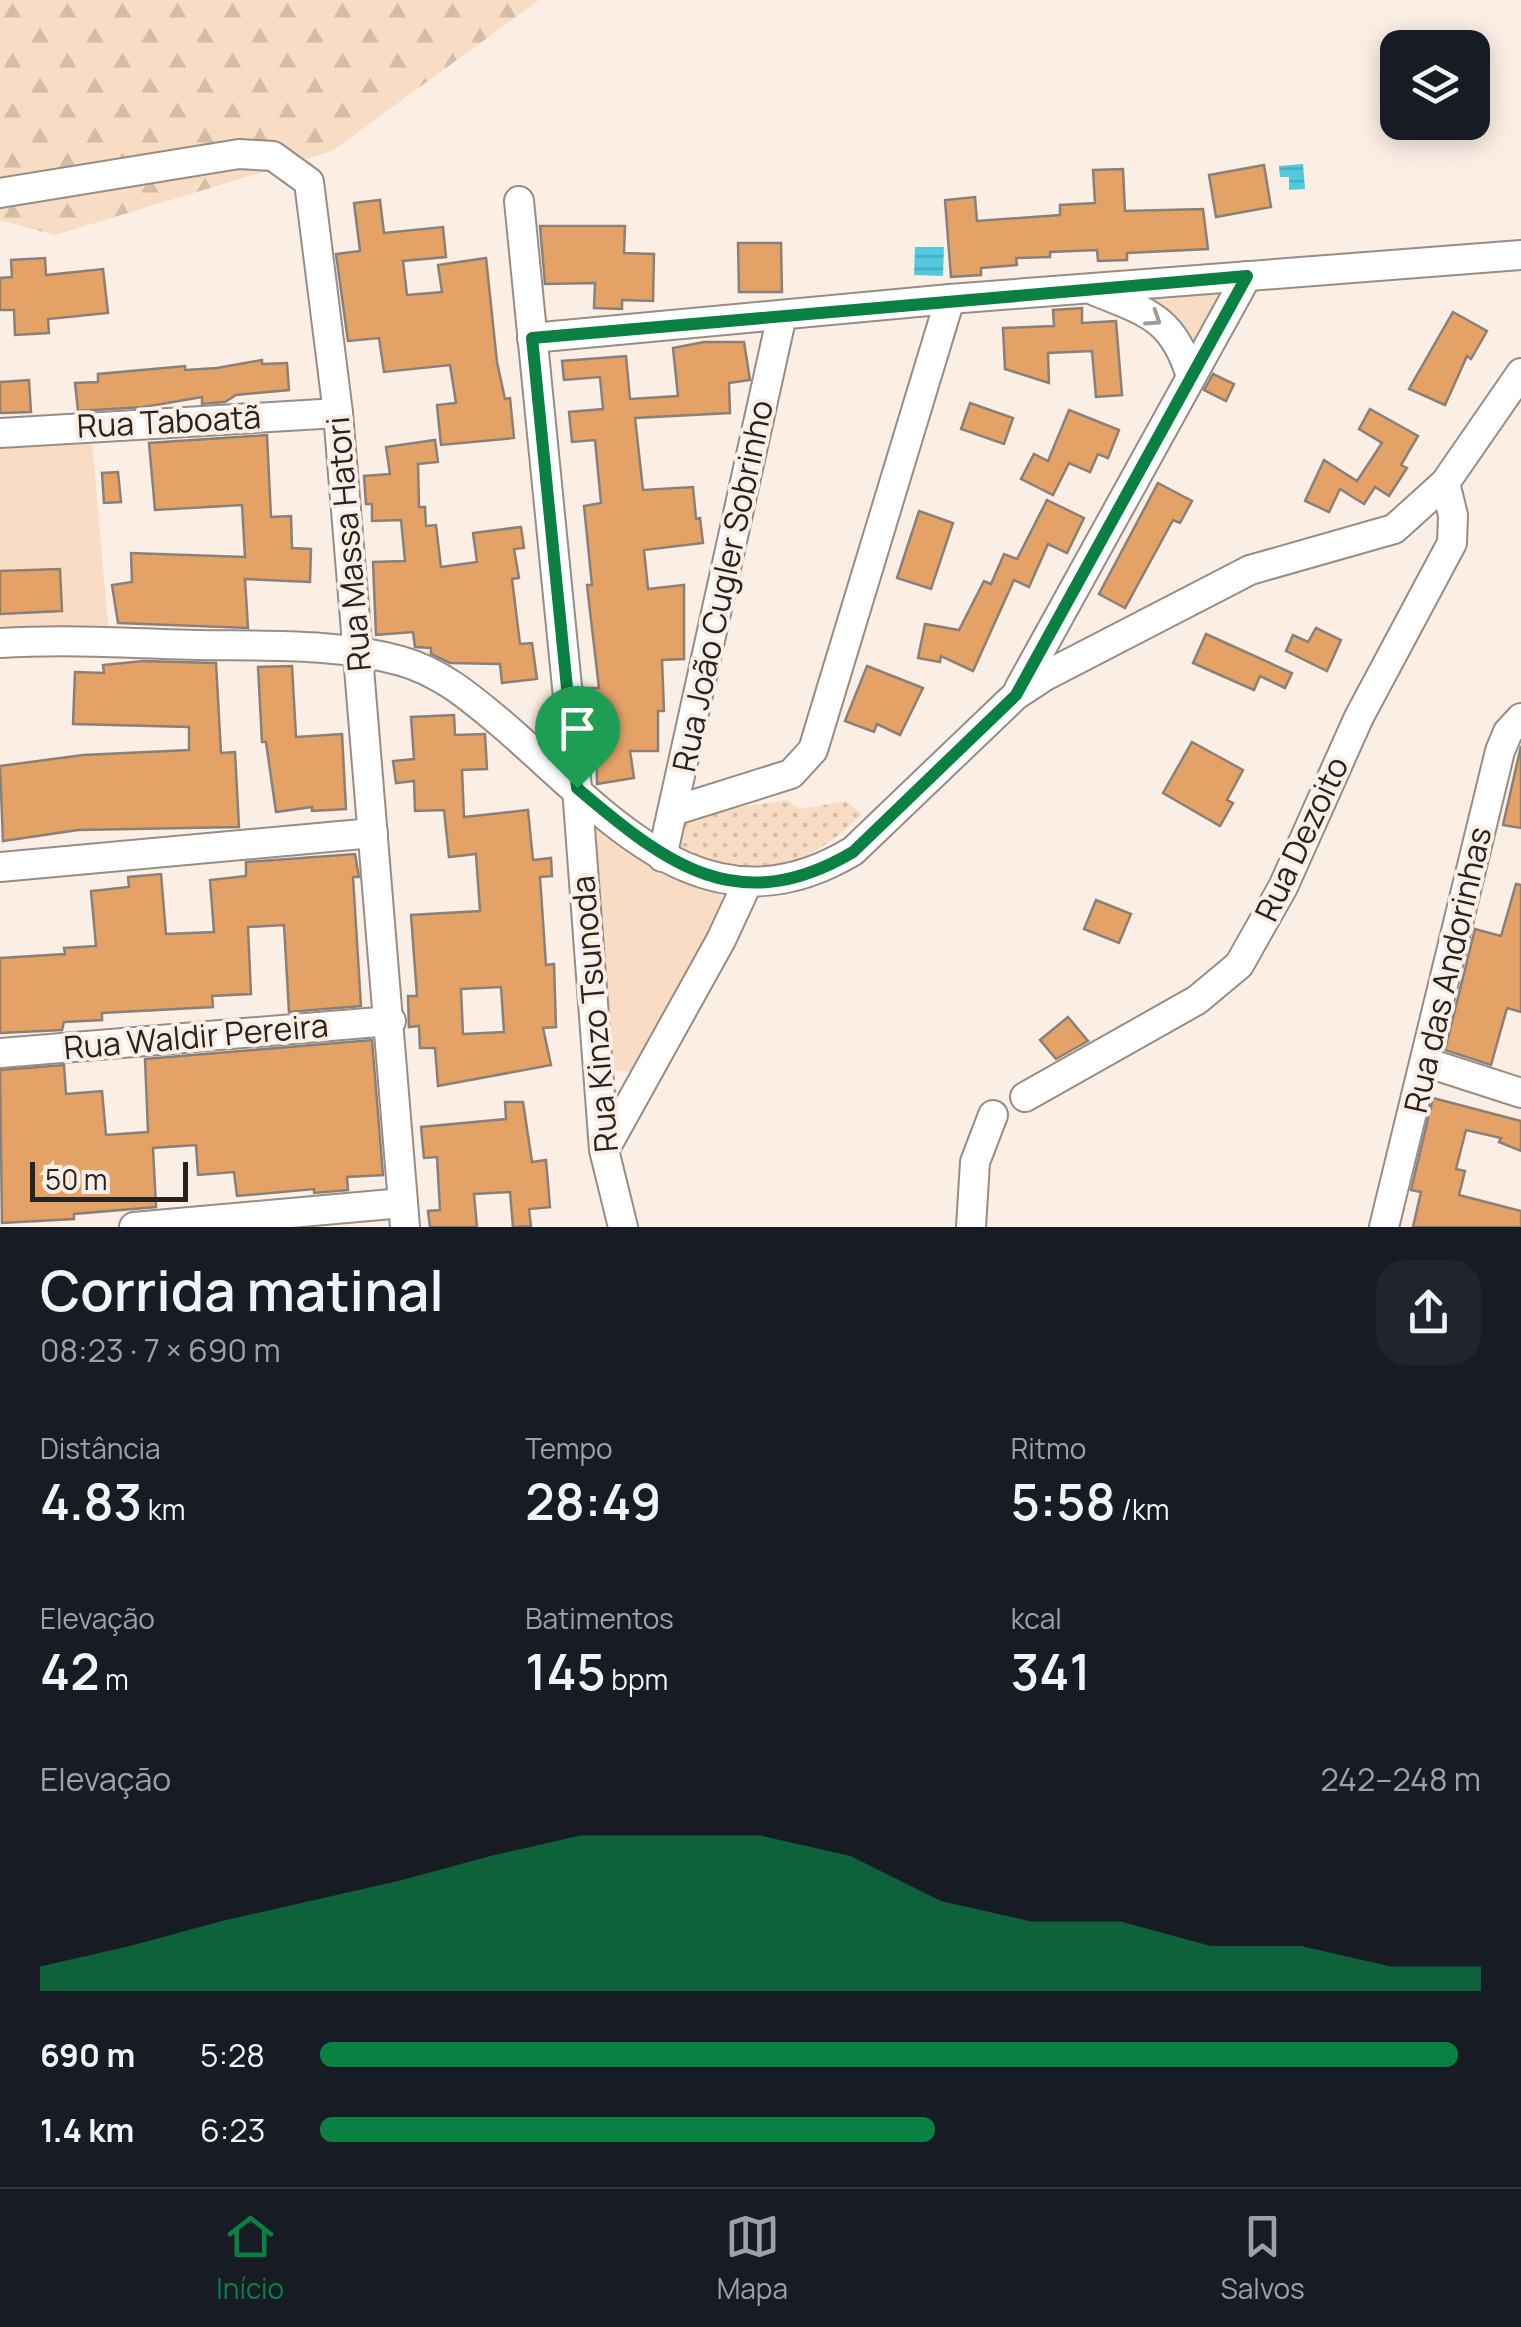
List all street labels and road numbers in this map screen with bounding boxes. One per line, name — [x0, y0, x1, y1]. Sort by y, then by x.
street label: Rua Taboatã — [76, 394, 262, 448]
street label: Rua João Cugler Sobrinho — [661, 396, 783, 776]
street label: Rua Massa Hatori — [315, 415, 381, 673]
street label: Rua Dezoito — [1244, 749, 1358, 928]
street label: Rua das Andorinhas — [1393, 823, 1501, 1117]
street label: Rua Kinzo Tsunoda — [560, 874, 628, 1154]
street label: Rua Waldir Pereira — [62, 1003, 330, 1069]

